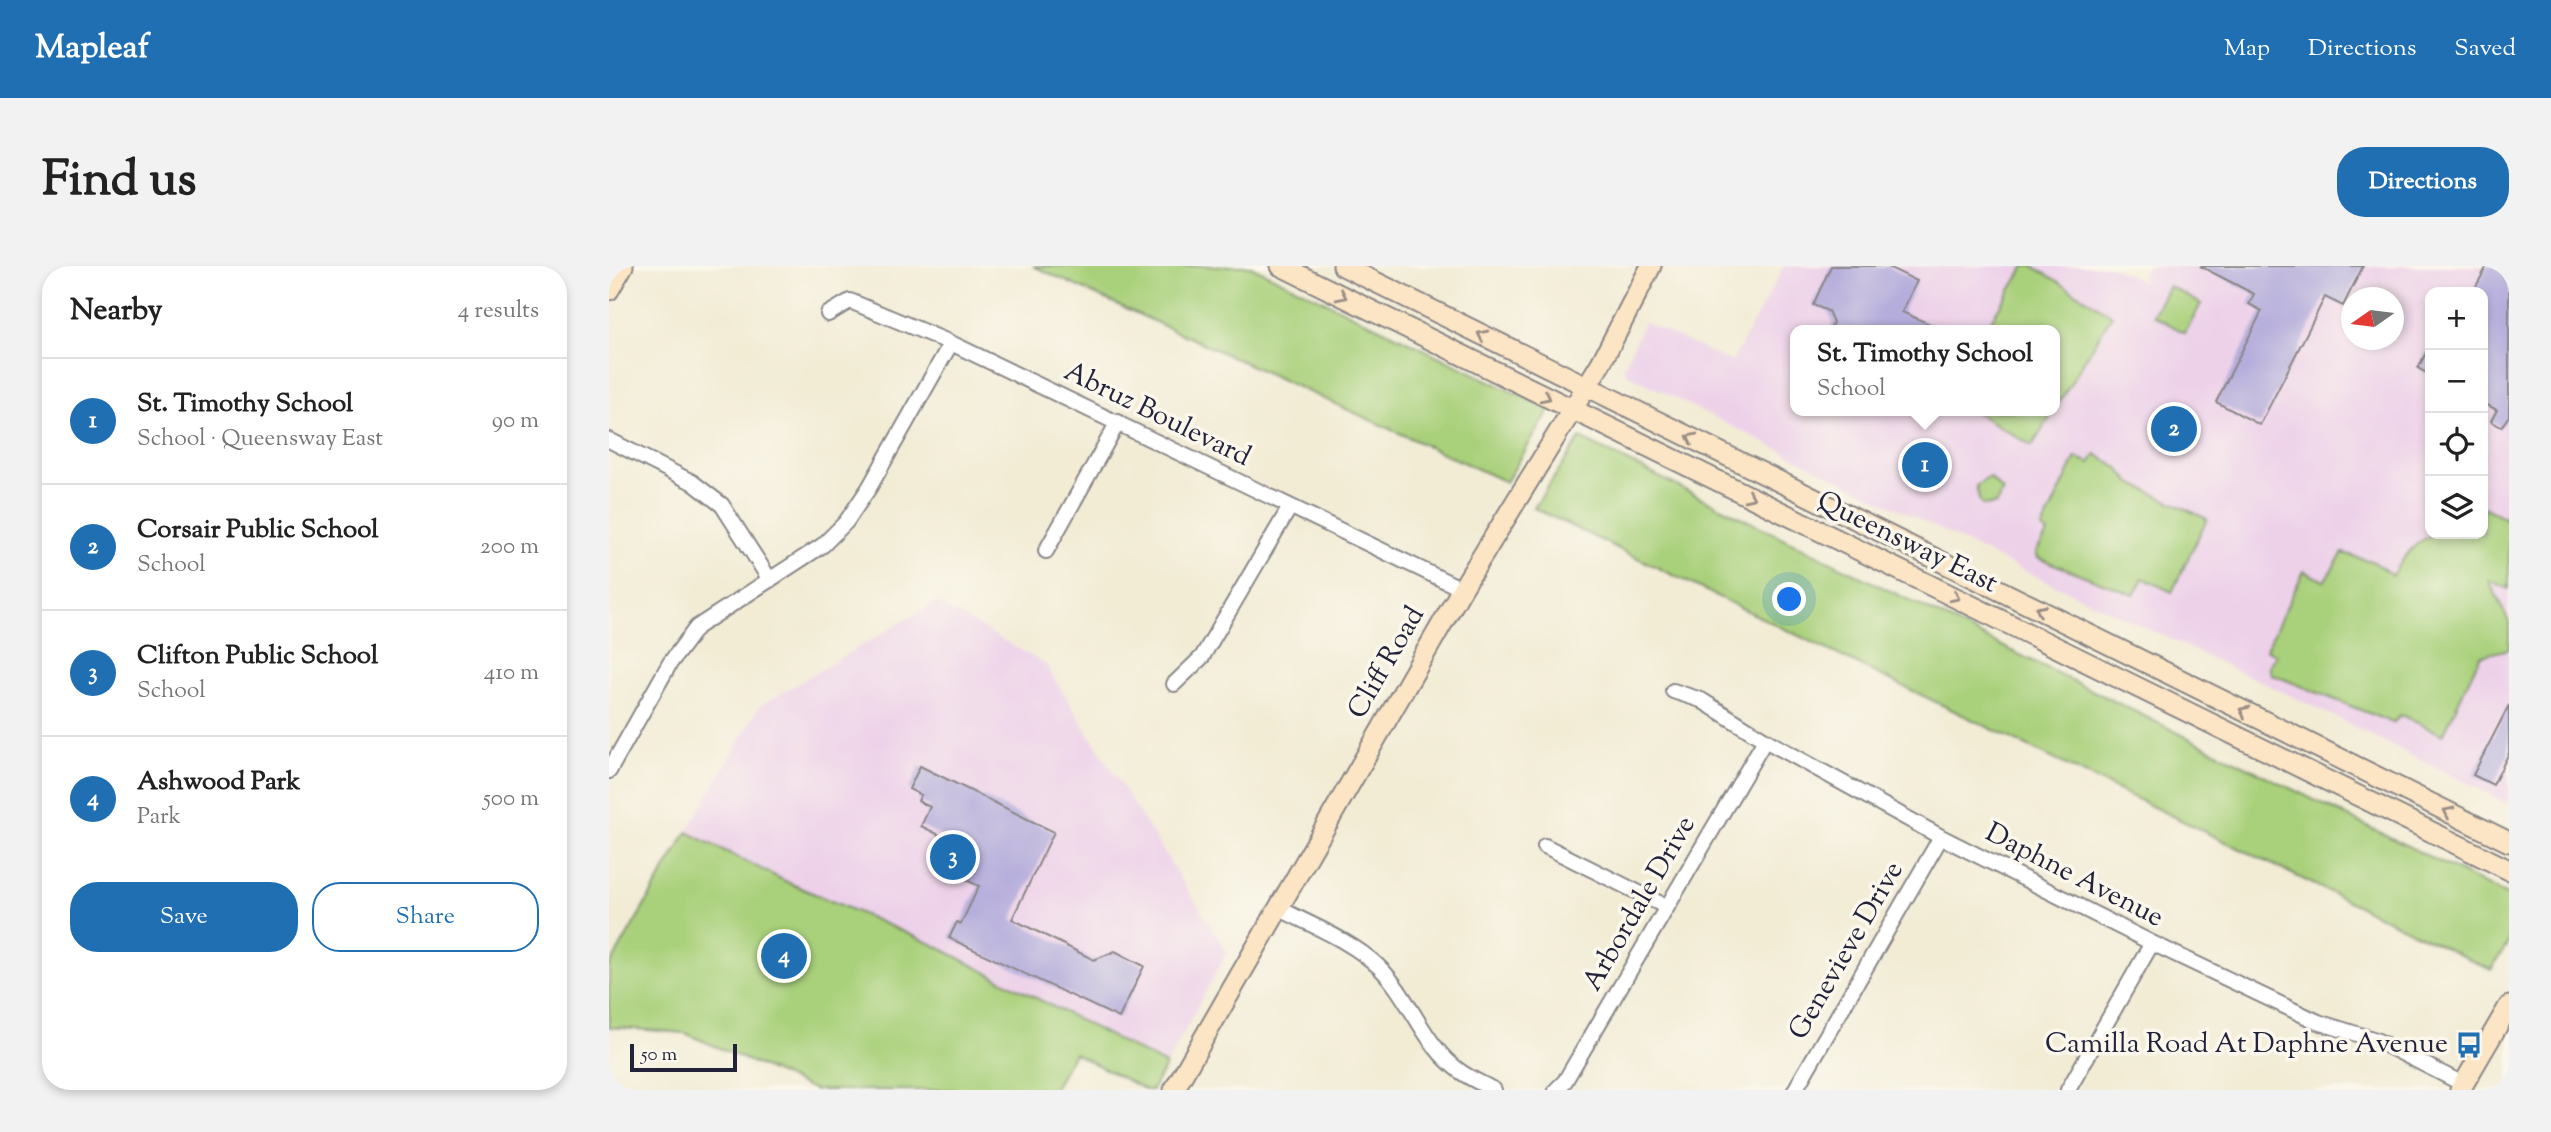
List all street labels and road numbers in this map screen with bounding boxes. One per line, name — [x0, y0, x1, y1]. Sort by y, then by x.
street label: Abruz Boulevard — [1057, 352, 1257, 478]
street label: Queensway East — [1810, 482, 2005, 604]
street label: Cliff Road — [1339, 599, 1435, 727]
street label: Arbordale Drive — [1574, 809, 1706, 999]
street label: Daphne Avenue — [1978, 814, 2170, 938]
street label: Genevieve Drive — [1780, 854, 1914, 1048]

